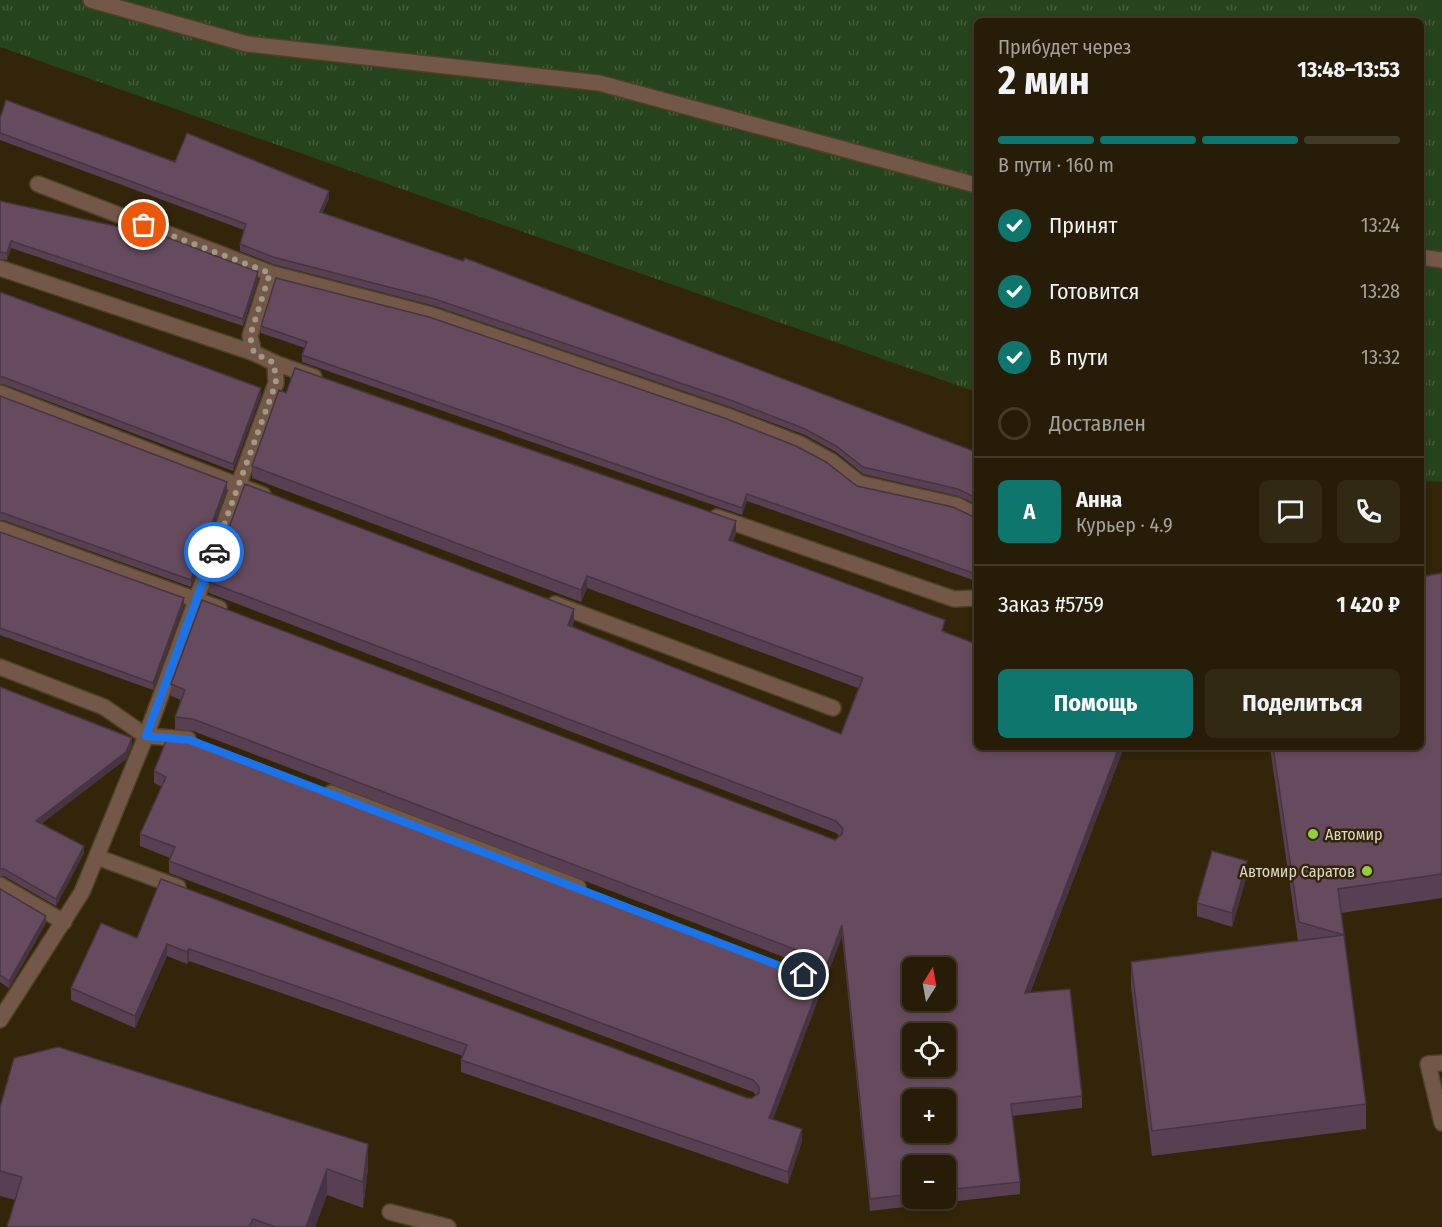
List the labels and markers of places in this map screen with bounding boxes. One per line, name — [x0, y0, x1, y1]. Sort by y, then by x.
pin — [118, 199, 169, 250]
place label: Автомир — [1325, 825, 1383, 844]
marker: Автомир — [1306, 827, 1320, 841]
place label: Автомир Саратов — [1239, 862, 1355, 881]
marker: Автомир Саратов — [1360, 864, 1374, 878]
pin — [778, 949, 829, 1000]

